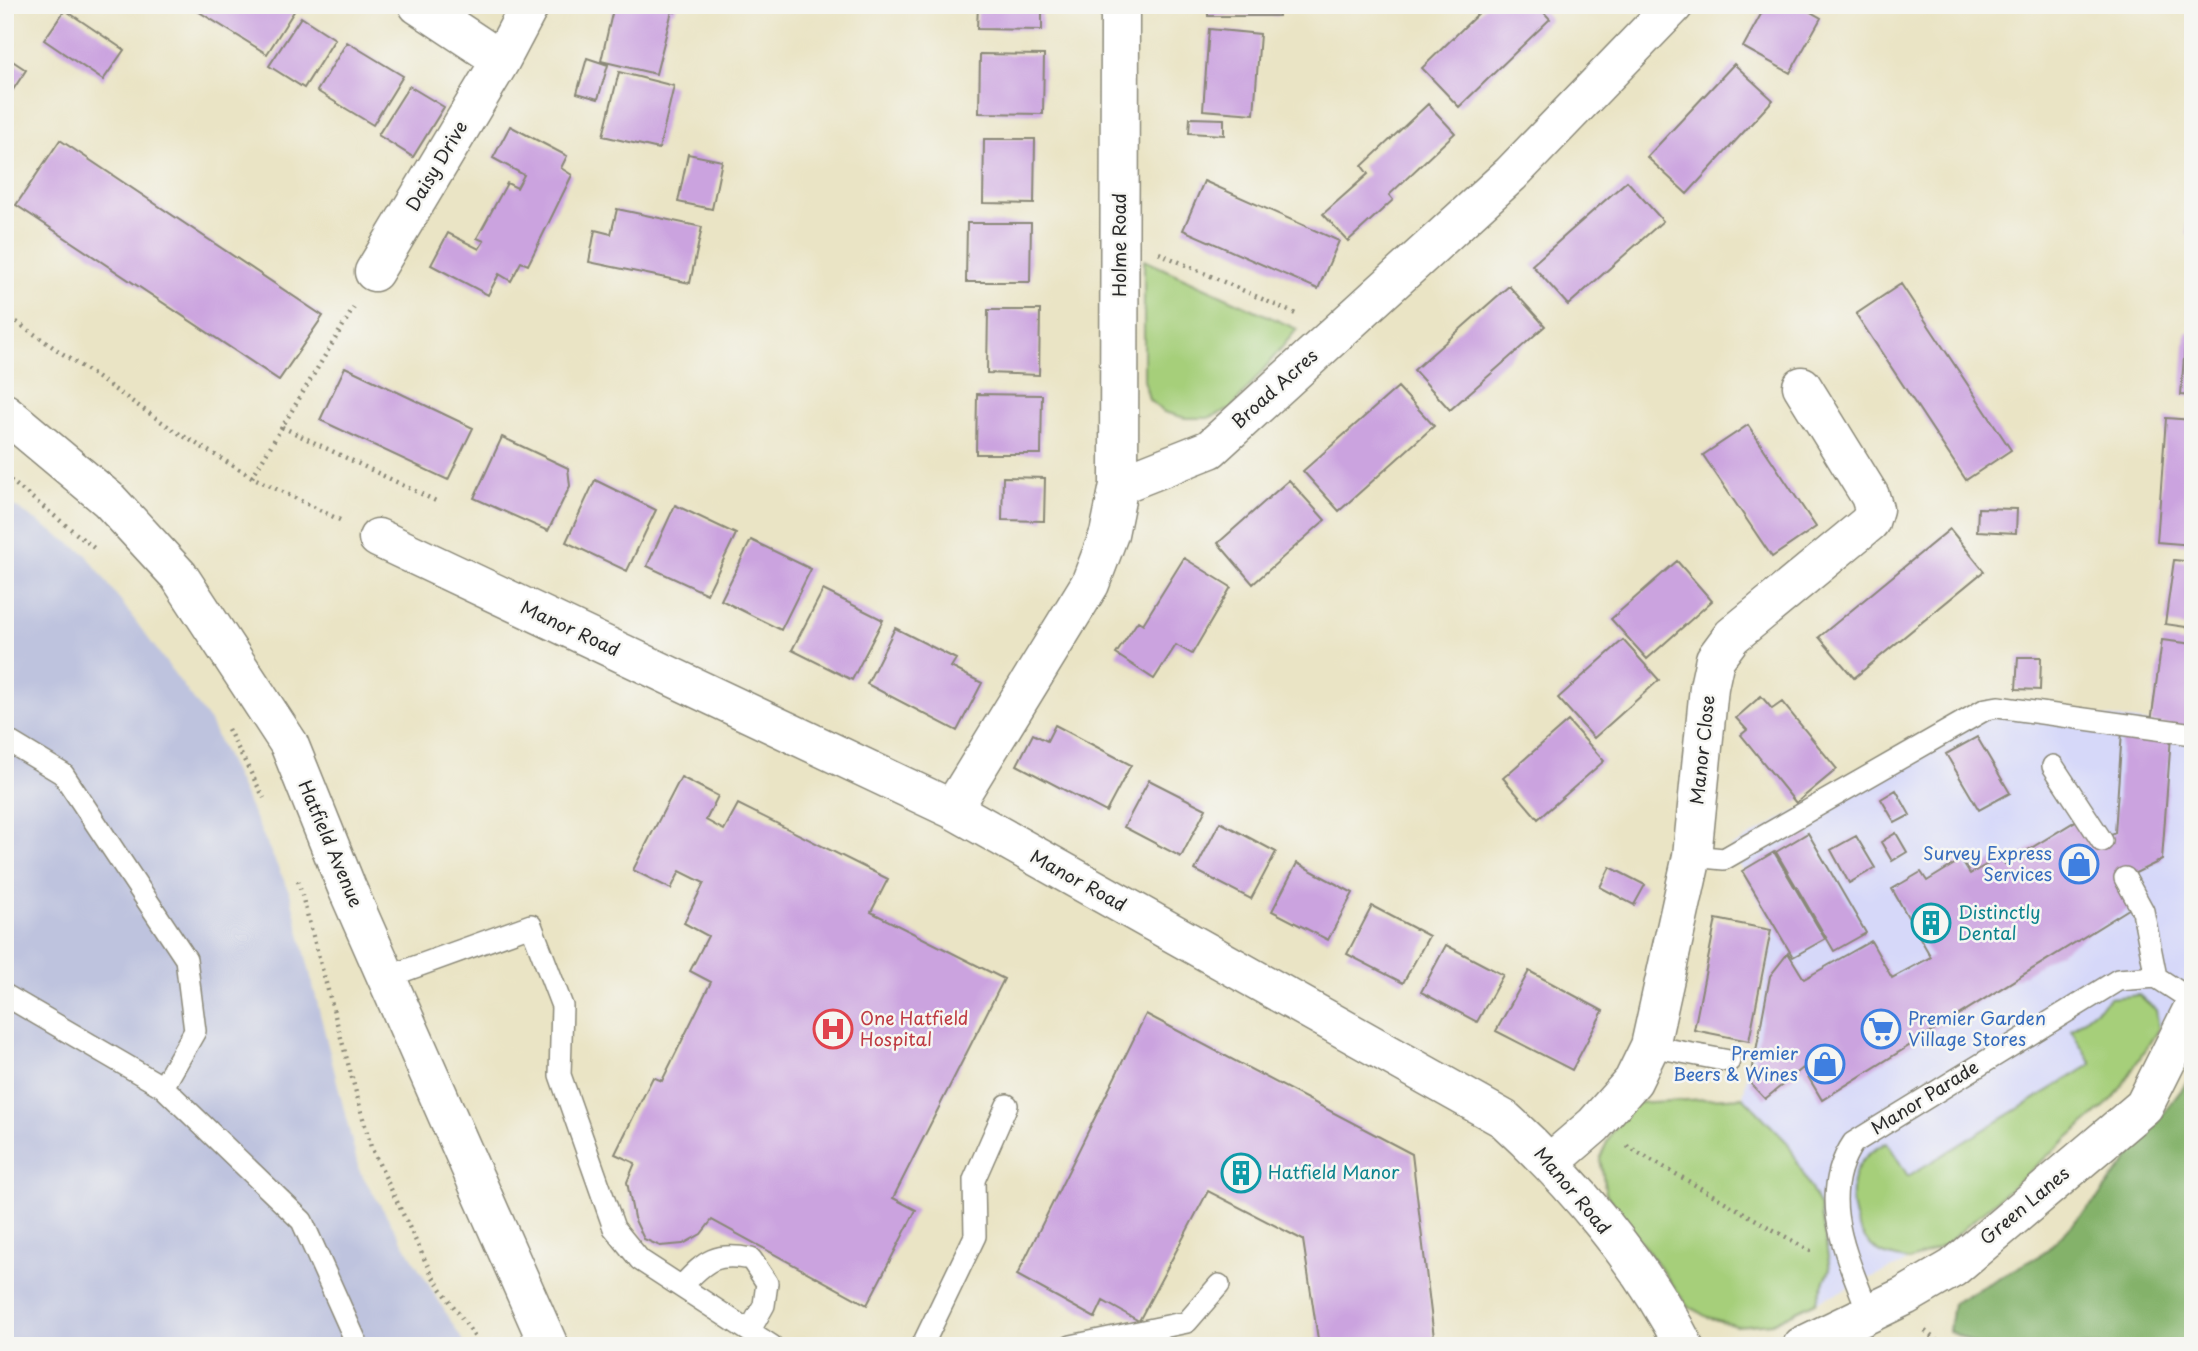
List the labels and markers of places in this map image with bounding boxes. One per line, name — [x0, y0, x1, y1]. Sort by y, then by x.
place label: Survey Express Services — [1923, 839, 2052, 887]
shop icon: Survey Express Services — [2058, 843, 2100, 885]
place label: Distinctly Dental — [1958, 898, 2041, 946]
building icon: Distinctly Dental — [1910, 902, 1952, 944]
place label: One Hatfield Hospital — [860, 1004, 968, 1052]
place label: Premier Garden Village Stores — [1908, 1004, 2046, 1052]
hospital icon: One Hatfield Hospital — [812, 1008, 854, 1050]
supermarket icon: Premier Garden Village Stores — [1860, 1008, 1902, 1050]
place label: Premier Beers & Wines — [1673, 1039, 1799, 1087]
shop icon: Premier Beers & Wines — [1804, 1043, 1846, 1085]
building icon: Hatfield Manor — [1220, 1152, 1262, 1194]
place label: Hatfield Manor — [1268, 1158, 1400, 1185]

